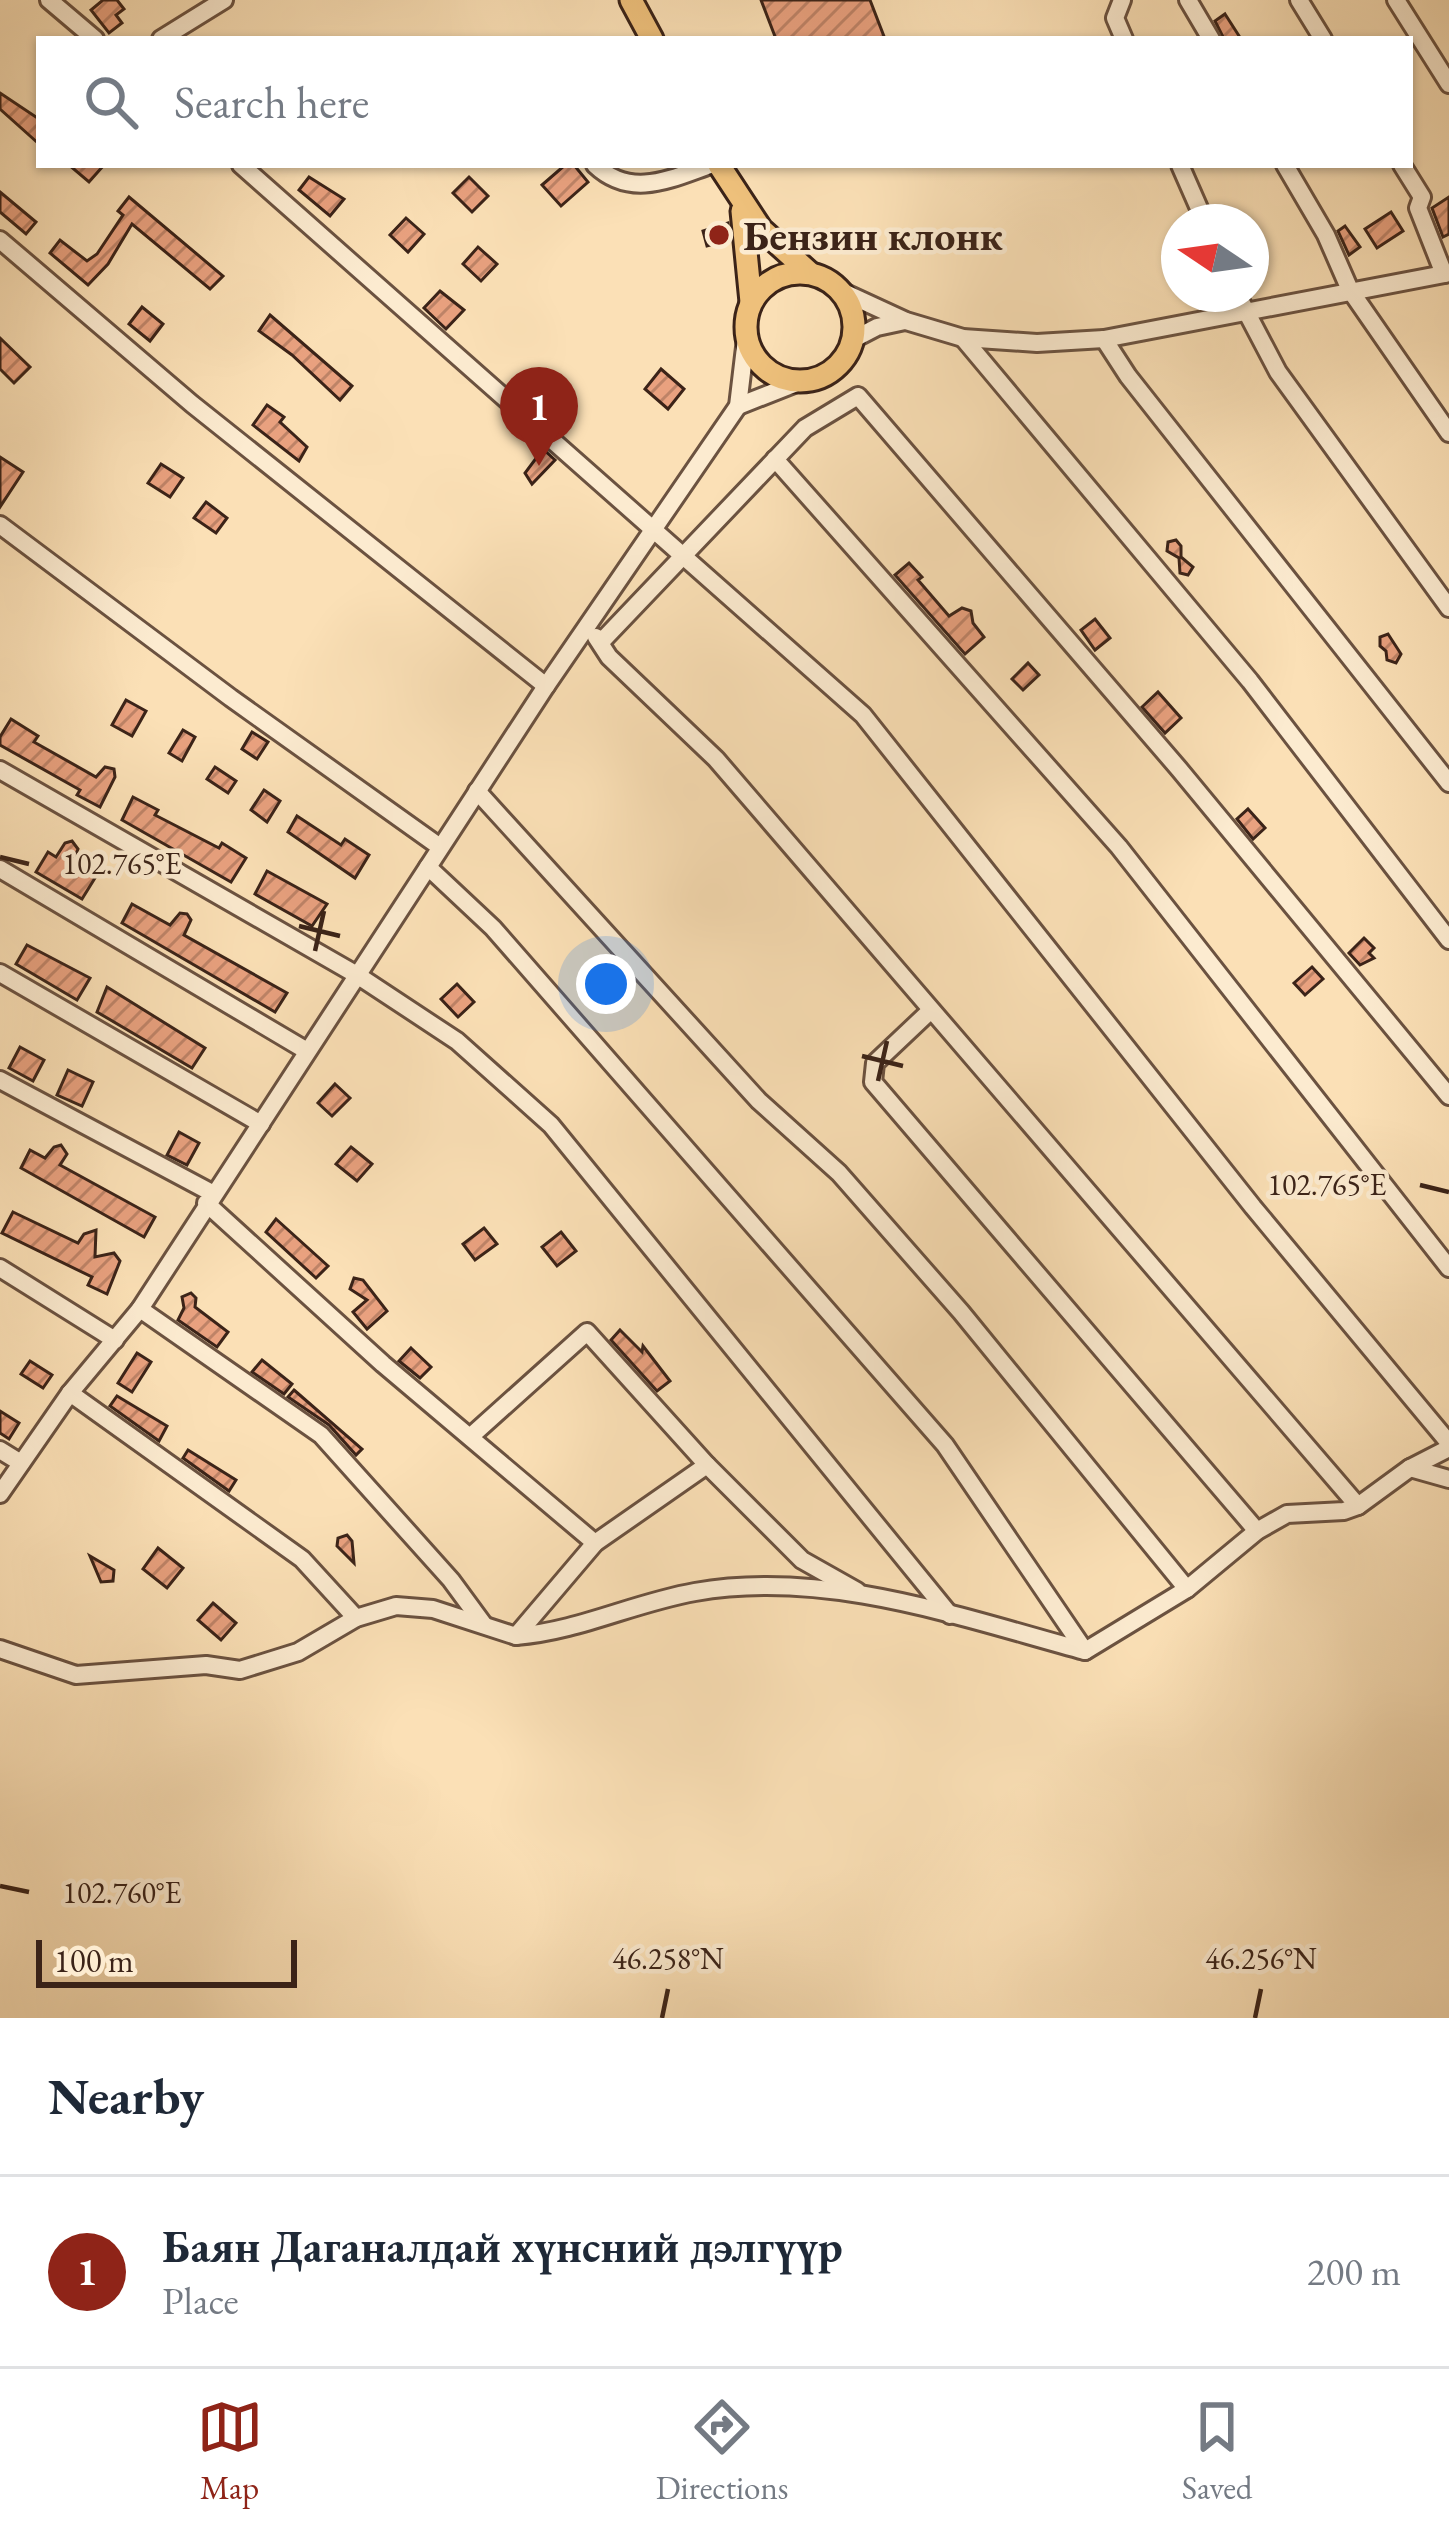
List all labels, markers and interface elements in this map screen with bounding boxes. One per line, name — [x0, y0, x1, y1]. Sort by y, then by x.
search box — [36, 36, 1413, 168]
icon: search — [78, 69, 144, 135]
text: Search here — [174, 73, 369, 131]
north arrow — [1161, 204, 1269, 312]
place label: Бензин клонк — [743, 208, 1004, 263]
marker: Бензин клонк — [706, 222, 732, 248]
pin: 1 — [500, 367, 578, 466]
text: 102.765°E — [63, 844, 182, 883]
your location — [576, 954, 636, 1014]
text: 102.765°E — [1268, 1165, 1387, 1204]
text: 102.760°E — [63, 1873, 182, 1912]
scale bar — [36, 1934, 297, 1987]
text: 100 m — [54, 1939, 134, 1982]
text: 46.258°N — [612, 1939, 724, 1978]
text: 46.256°N — [1205, 1939, 1317, 1978]
text: Nearby — [48, 2063, 204, 2129]
text: Баян Даганалдай хүнсний дэлгүүр — [162, 2217, 842, 2275]
text: 1 — [77, 2246, 97, 2297]
text: 200 m — [1307, 2246, 1401, 2297]
text: Place — [162, 2275, 239, 2326]
tab: Map — [197, 2394, 263, 2509]
tab: Directions — [656, 2394, 789, 2509]
tab: Saved — [1182, 2394, 1252, 2509]

